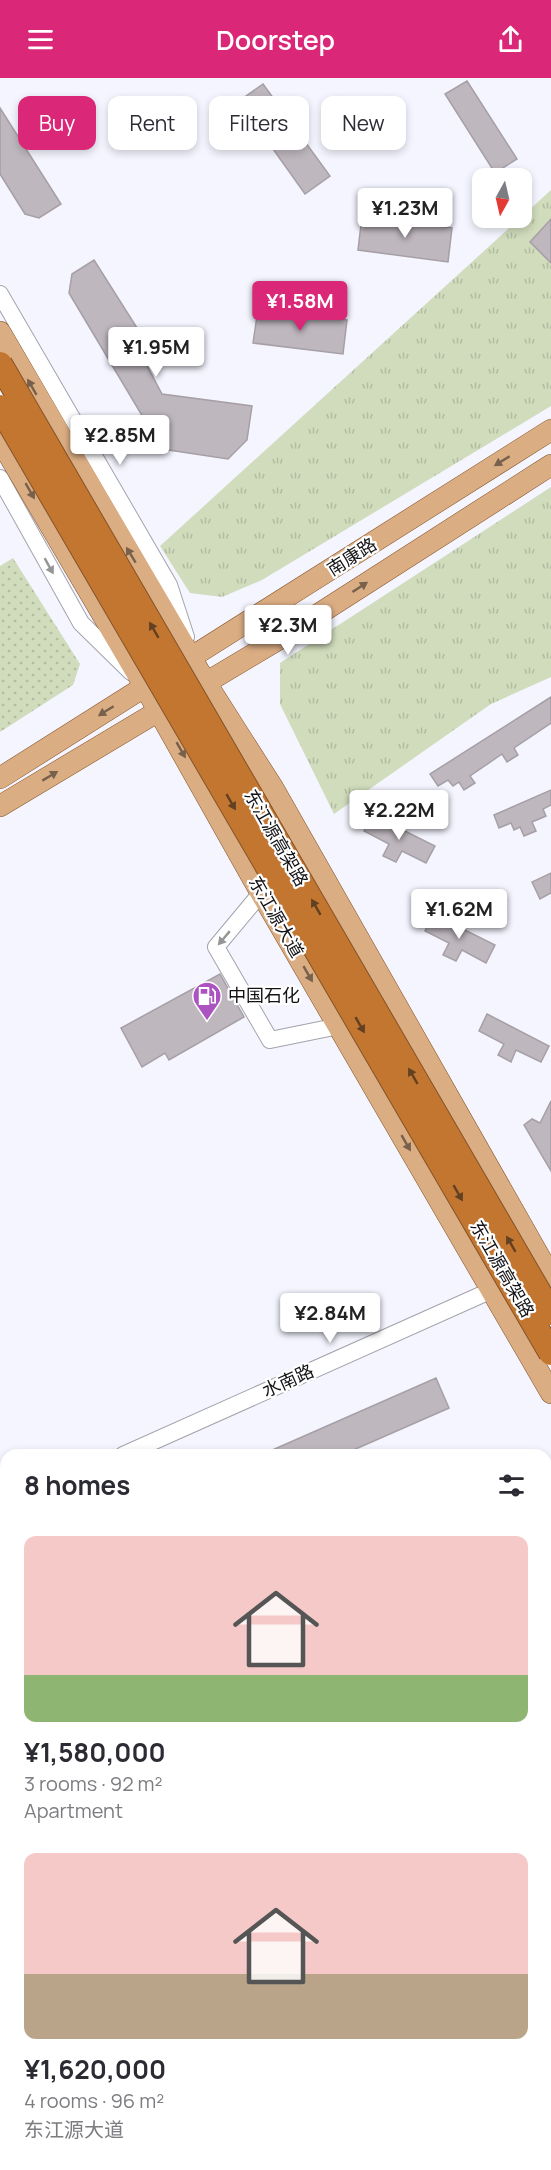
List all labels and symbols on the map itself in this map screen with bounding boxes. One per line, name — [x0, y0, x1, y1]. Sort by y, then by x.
north arrow — [472, 168, 532, 228]
pin: ¥1.23M — [356, 188, 454, 239]
pin: ¥1.58M — [251, 281, 349, 332]
pin: ¥1.95M — [107, 327, 205, 378]
one-way arrow — [27, 379, 37, 396]
pin: ¥2.85M — [71, 415, 169, 466]
one-way arrow — [493, 456, 510, 467]
one-way arrow — [25, 483, 35, 500]
street label: 南康路 — [322, 532, 381, 581]
one-way arrow — [126, 546, 136, 563]
one-way arrow — [44, 558, 54, 575]
one-way arrow — [352, 582, 368, 593]
pin: ¥2.3M — [246, 605, 330, 656]
one-way arrow — [148, 622, 159, 638]
one-way arrow — [98, 706, 114, 717]
one-way arrow — [176, 742, 186, 759]
one-way arrow — [42, 771, 59, 781]
street label: 东江源高架路 — [239, 785, 314, 890]
pin: ¥2.22M — [350, 790, 448, 841]
one-way arrow — [225, 794, 236, 810]
street label: 东江源大道 — [244, 872, 310, 961]
pin: ¥1.62M — [410, 889, 508, 940]
one-way arrow — [310, 899, 321, 915]
one-way arrow — [218, 930, 231, 945]
one-way arrow — [303, 966, 314, 982]
fuel station icon: 中国石化 — [191, 980, 223, 1022]
place label: 中国石化 — [228, 983, 300, 1007]
one-way arrow — [355, 1017, 365, 1034]
one-way arrow — [409, 1067, 419, 1084]
one-way arrow — [401, 1135, 412, 1151]
one-way arrow — [453, 1185, 463, 1202]
street label: 东江源高架路 — [465, 1216, 540, 1321]
one-way arrow — [506, 1235, 516, 1252]
pin: ¥2.84M — [281, 1293, 379, 1344]
street label: 水南路 — [258, 1358, 317, 1402]

